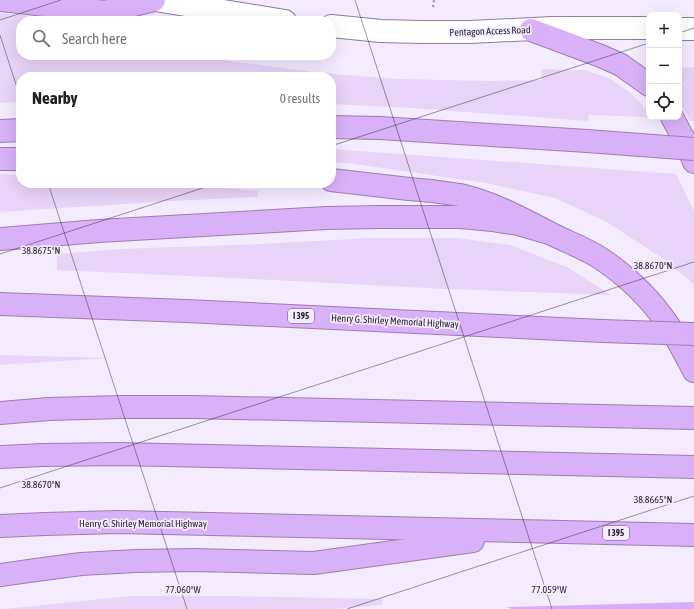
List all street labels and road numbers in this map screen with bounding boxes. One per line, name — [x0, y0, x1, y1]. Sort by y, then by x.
street label: Pentagon Access Road — [449, 24, 531, 38]
road number: I 395 — [288, 309, 314, 323]
street label: Henry G. Shirley Memorial Highway — [331, 312, 459, 330]
street label: Henry G. Shirley Memorial Highway — [79, 518, 207, 529]
road number: I 395 — [603, 526, 629, 540]

